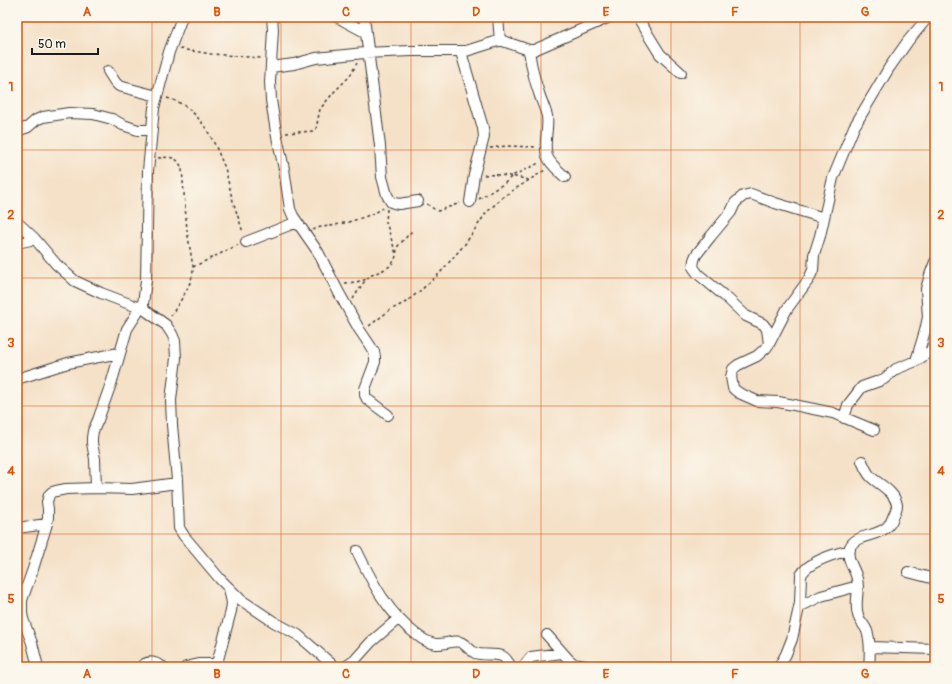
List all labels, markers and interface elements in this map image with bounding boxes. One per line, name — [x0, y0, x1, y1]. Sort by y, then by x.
text: A — [83, 4, 92, 20]
text: B — [213, 4, 221, 20]
text: C — [342, 4, 350, 20]
text: D — [472, 4, 480, 20]
text: E — [603, 4, 610, 20]
text: F — [731, 4, 739, 20]
text: G — [861, 4, 870, 20]
scale bar — [32, 30, 98, 56]
text: 50 m — [38, 37, 66, 52]
text: 1 — [8, 79, 14, 95]
text: 1 — [938, 79, 944, 95]
text: 2 — [7, 207, 15, 223]
text: 2 — [937, 207, 945, 223]
text: 3 — [7, 335, 15, 351]
text: 3 — [937, 335, 945, 351]
text: 4 — [7, 463, 15, 479]
text: 4 — [937, 463, 945, 479]
text: 5 — [7, 591, 15, 607]
text: 5 — [937, 591, 945, 607]
text: A — [83, 666, 92, 682]
text: B — [213, 666, 221, 682]
text: C — [342, 666, 350, 682]
text: D — [472, 666, 480, 682]
text: E — [603, 666, 610, 682]
text: F — [731, 666, 739, 682]
text: G — [861, 666, 870, 682]

